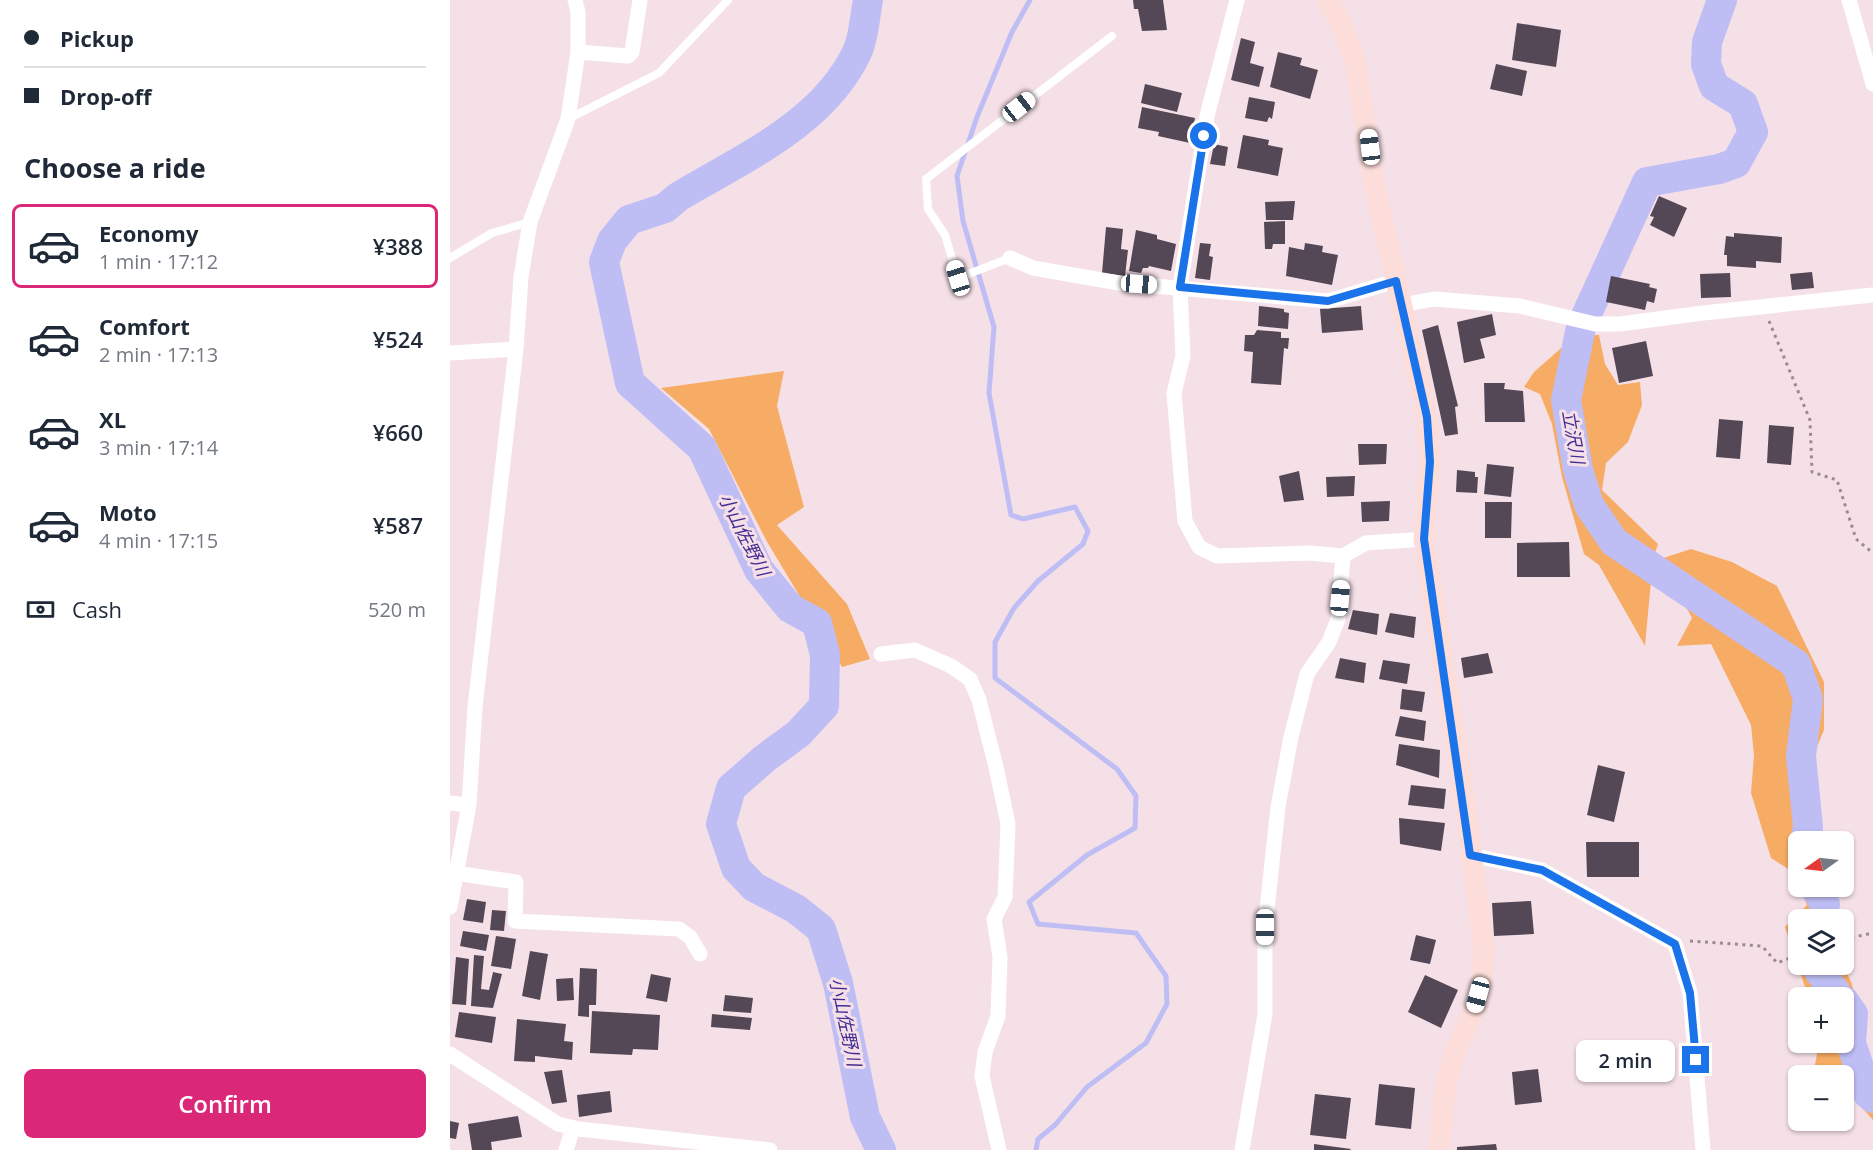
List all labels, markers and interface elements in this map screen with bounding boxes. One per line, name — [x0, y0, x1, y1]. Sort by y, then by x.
text: Pickup — [60, 23, 134, 53]
text: Drop-off — [60, 81, 152, 111]
car — [999, 89, 1039, 125]
route start — [1190, 122, 1217, 149]
car — [1359, 128, 1381, 166]
text: Choose a ride — [24, 149, 206, 186]
text: Economy — [99, 218, 198, 248]
icon: car — [27, 219, 81, 273]
text: ¥388 — [373, 231, 423, 261]
text: 1 min · 17:12 — [99, 248, 218, 275]
car — [944, 258, 972, 298]
car — [1120, 274, 1158, 294]
text: Comfort — [99, 311, 190, 341]
icon: car — [27, 312, 81, 366]
text: ¥524 — [373, 324, 423, 354]
text: 2 min · 17:13 — [99, 341, 218, 368]
text: XL — [99, 404, 126, 434]
icon: car — [27, 405, 81, 459]
water label: 立沢川 — [1557, 408, 1591, 467]
text: ¥660 — [373, 417, 423, 447]
text: 3 min · 17:14 — [99, 434, 218, 461]
water label: 小山佐野川 — [714, 489, 777, 582]
text: Moto — [99, 497, 157, 527]
icon: car — [27, 498, 81, 552]
text: ¥587 — [373, 510, 423, 540]
text: 4 min · 17:15 — [99, 527, 218, 554]
car — [1329, 579, 1351, 617]
icon: cash — [24, 593, 57, 626]
text: Cash — [72, 594, 122, 624]
text: 520 m — [368, 596, 426, 623]
north arrow — [1788, 831, 1854, 897]
map controls — [1788, 831, 1854, 1131]
car — [1256, 909, 1274, 945]
button: layers — [1788, 909, 1854, 975]
water label: 小山佐野川 — [825, 975, 867, 1070]
car — [1465, 975, 1491, 1015]
button: + — [1788, 987, 1854, 1053]
callout: 2 min — [1576, 1039, 1675, 1081]
route end — [1682, 1046, 1709, 1073]
text: 2 min — [1599, 1047, 1653, 1074]
button: − — [1788, 1065, 1854, 1131]
button: Confirm — [24, 1069, 426, 1138]

